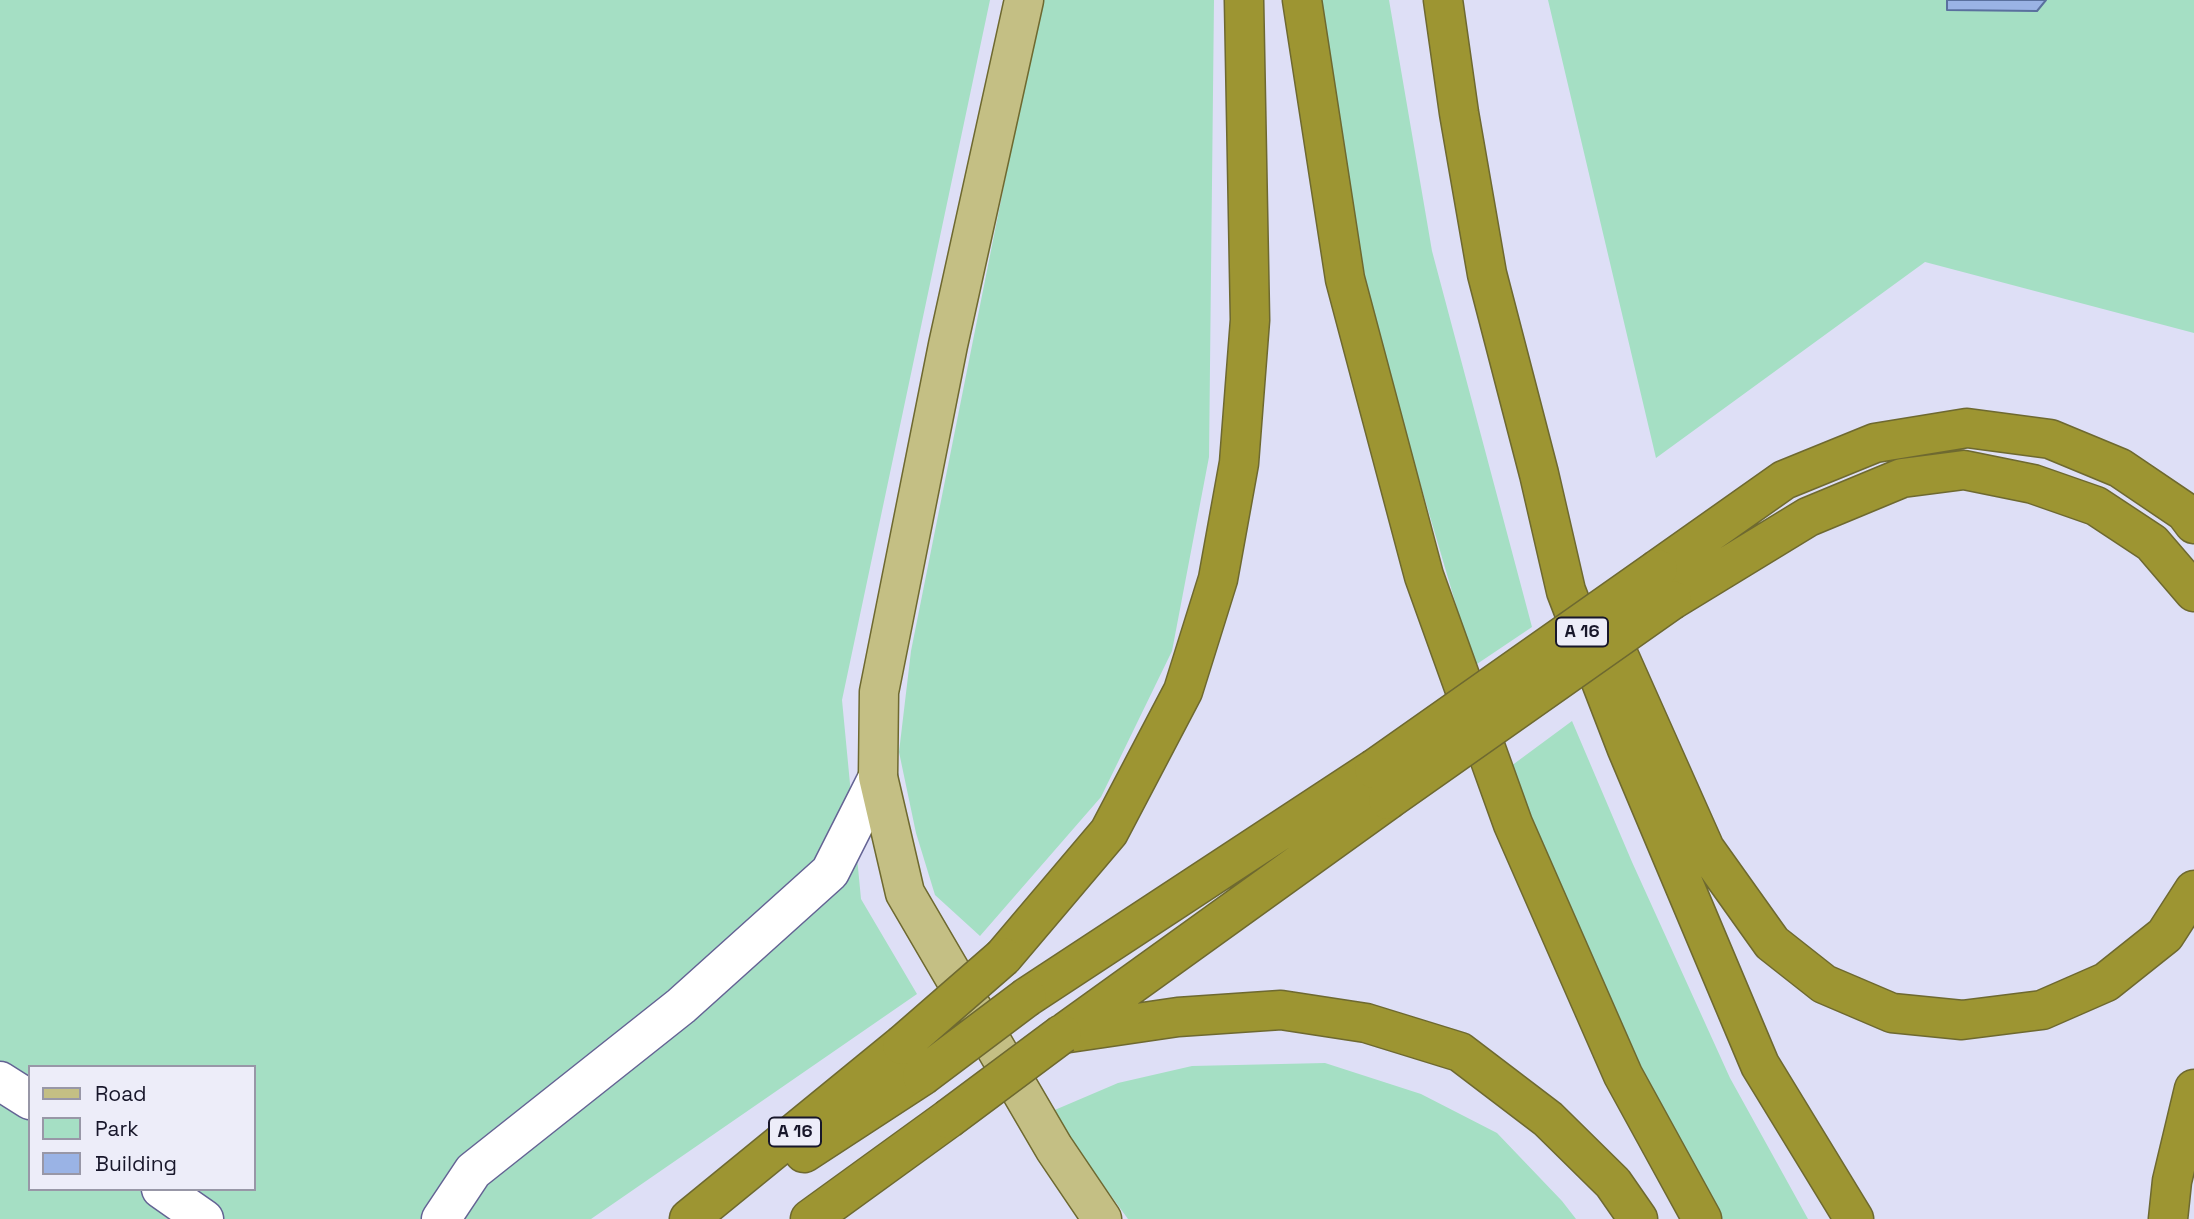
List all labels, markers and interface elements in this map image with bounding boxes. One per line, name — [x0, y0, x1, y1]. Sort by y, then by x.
road number: A 16 — [1556, 618, 1608, 646]
legend — [28, 1065, 256, 1191]
text: Road — [95, 1080, 147, 1107]
text: Park — [95, 1115, 139, 1142]
road number: A 16 — [769, 1118, 821, 1147]
text: Building — [95, 1150, 177, 1177]

